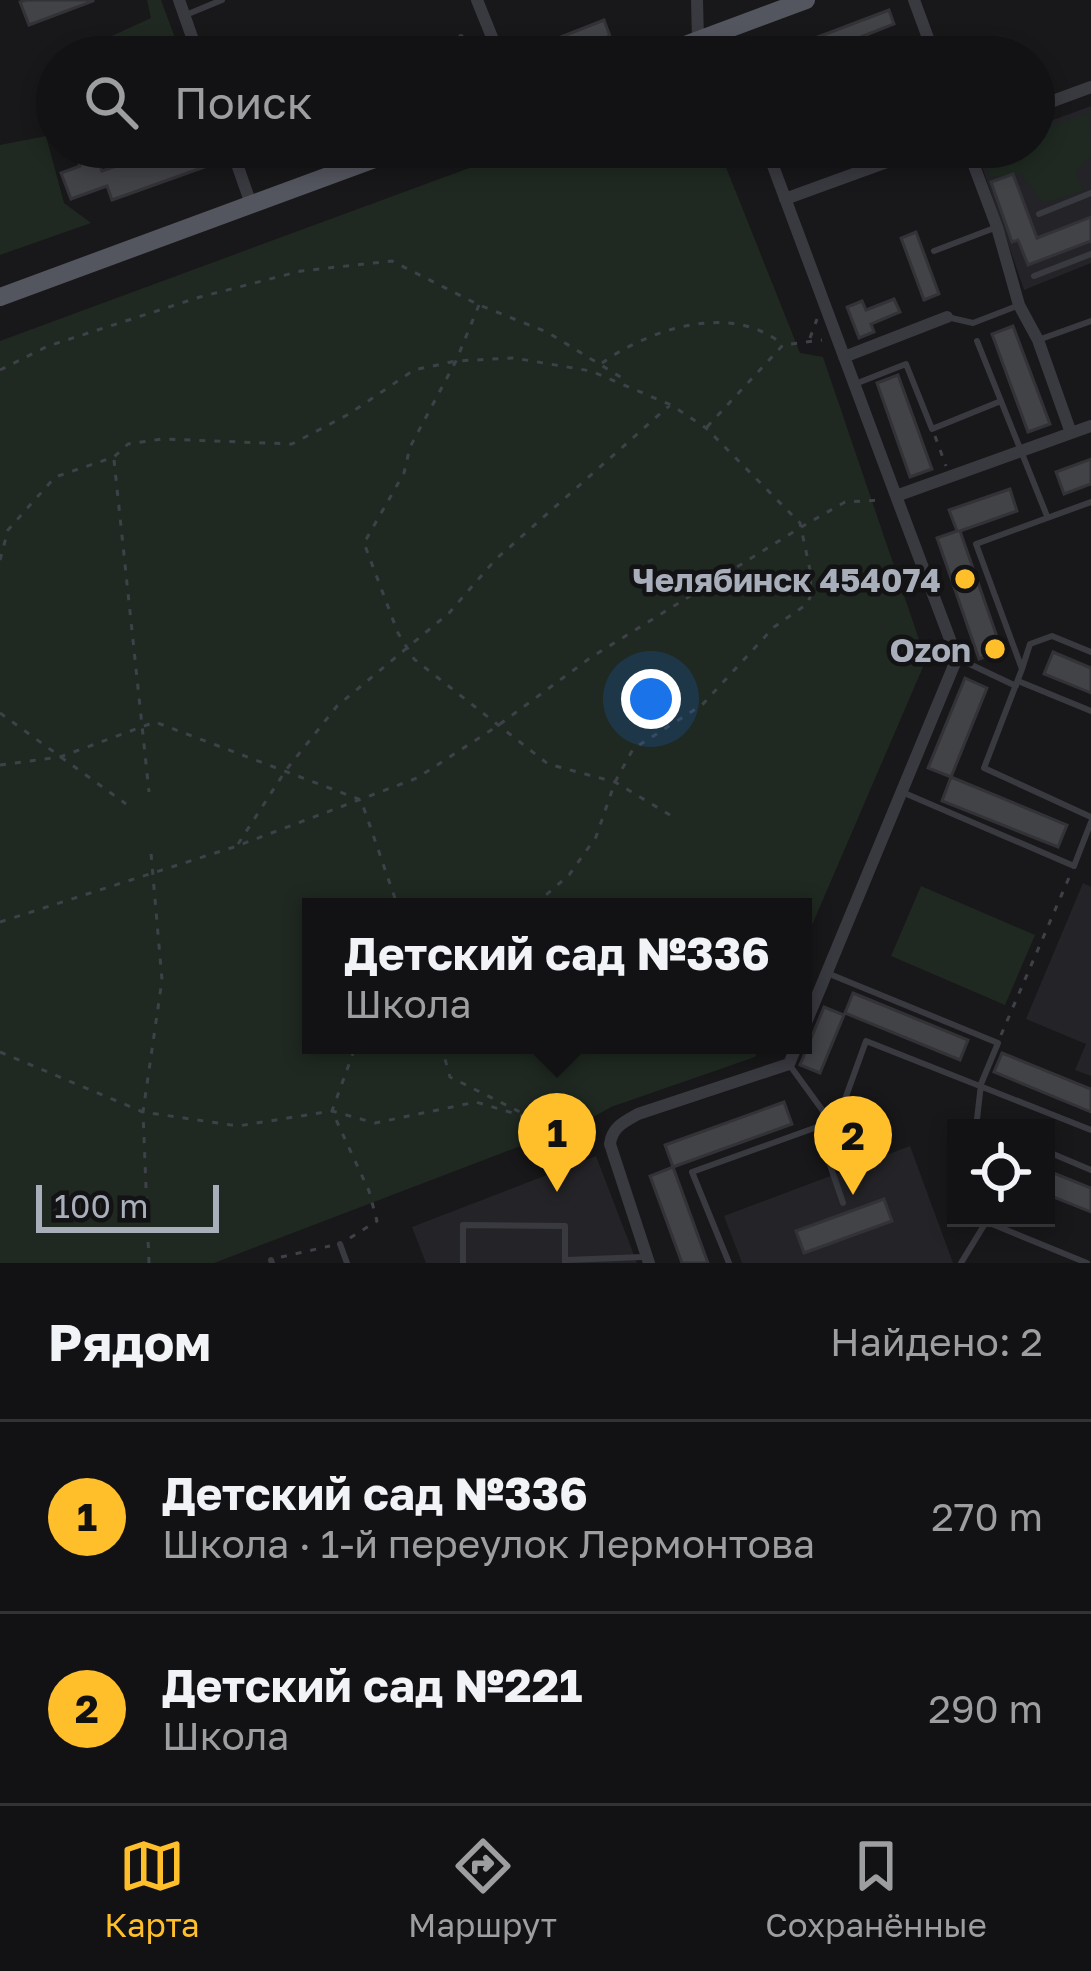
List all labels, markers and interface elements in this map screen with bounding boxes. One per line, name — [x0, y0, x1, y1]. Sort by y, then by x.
search box — [36, 36, 1055, 168]
icon: search — [78, 69, 144, 135]
text: Поиск — [174, 75, 313, 129]
place label: Челябинск 454074 — [632, 560, 941, 599]
marker: Челябинск 454074 — [952, 566, 978, 592]
place label: Ozon — [889, 630, 971, 669]
marker: Ozon — [982, 636, 1008, 662]
your location — [621, 669, 681, 729]
popup — [302, 898, 812, 1054]
text: Детский сад №336 — [344, 926, 770, 980]
text: Школа — [344, 980, 471, 1027]
pin: 1 — [518, 1093, 596, 1192]
pin: 2 — [814, 1096, 892, 1195]
map controls — [947, 1119, 1055, 1227]
button: locate — [947, 1119, 1055, 1227]
scale bar — [36, 1179, 219, 1232]
text: 100 m — [54, 1186, 148, 1225]
text: Рядом — [48, 1311, 211, 1372]
text: Найдено: 2 — [830, 1318, 1043, 1365]
text: Детский сад №336 — [162, 1466, 588, 1520]
text: 1 — [77, 1493, 97, 1540]
text: 270 m — [931, 1493, 1043, 1540]
text: Школа · 1-й переулок Лермонтова — [162, 1520, 815, 1567]
text: Детский сад №221 — [162, 1658, 582, 1712]
text: 2 — [75, 1685, 99, 1732]
text: 290 m — [928, 1685, 1043, 1732]
text: Школа — [162, 1712, 289, 1759]
tab: Карта — [104, 1833, 200, 1944]
tab: Маршрут — [408, 1833, 557, 1944]
tab: Сохранённые — [765, 1833, 987, 1944]

